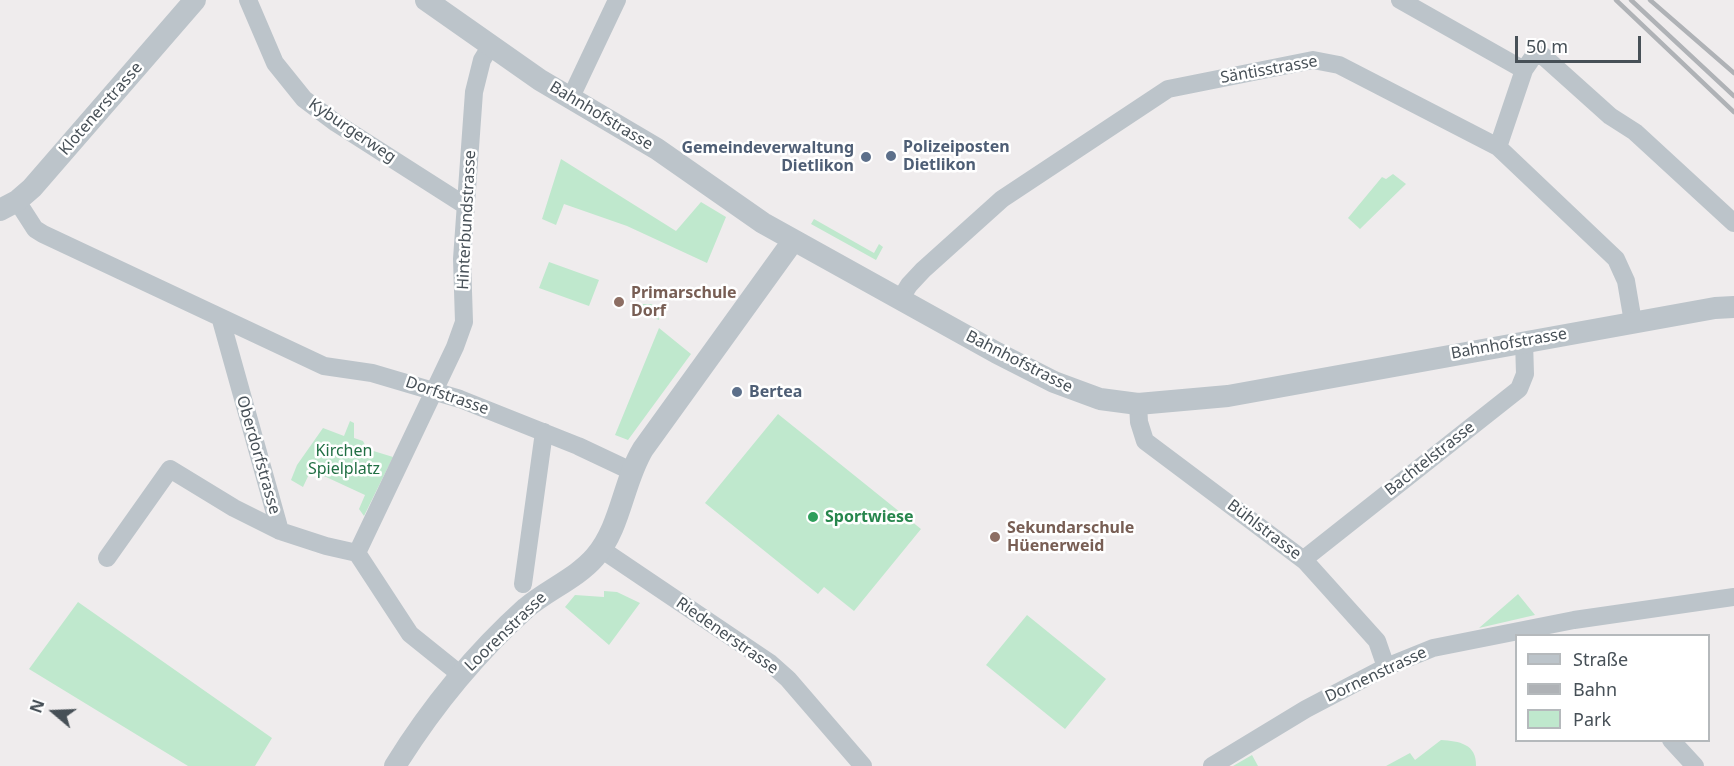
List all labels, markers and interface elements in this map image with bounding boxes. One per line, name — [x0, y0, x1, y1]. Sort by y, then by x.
scale bar — [1518, 24, 1644, 62]
text: 50 m — [1526, 34, 1568, 58]
street label: Säntisstrasse — [1219, 52, 1319, 88]
street label: Klotenerstrasse — [55, 59, 147, 159]
street label: Bahnhofstrasse — [546, 78, 656, 154]
street label: Kyburgerweg — [305, 95, 399, 167]
place label: Polizeiposten Dietlikon — [903, 137, 1010, 175]
place label: Gemeindeverwaltung Dietlikon — [681, 138, 854, 176]
marker: Polizeiposten Dietlikon — [884, 149, 898, 163]
street label: Hinterbundstrasse — [454, 150, 480, 290]
marker: Gemeindeverwaltung Dietlikon — [859, 150, 873, 164]
place label: Primarschule Dorf — [631, 283, 737, 321]
marker: Primarschule Dorf — [612, 295, 626, 309]
street label: Bahnhofstrasse — [1450, 324, 1568, 364]
street label: Bahnhofstrasse — [962, 327, 1076, 397]
street label: Dorfstrasse — [403, 373, 491, 419]
place label: Bertea — [749, 382, 802, 402]
marker: Bertea — [730, 385, 744, 399]
street label: Oberdorfstrasse — [232, 394, 284, 516]
street label: Bachtelstrasse — [1381, 418, 1479, 500]
park label: Kirchen Spielplatz — [308, 441, 380, 479]
street label: Bühlstrasse — [1223, 496, 1305, 564]
place label: Sportwiese — [825, 507, 914, 527]
marker: Sportwiese — [806, 510, 820, 524]
place label: Sekundarschule Hüenerweid — [1007, 518, 1134, 556]
marker: Sekundarschule Hüenerweid — [988, 530, 1002, 544]
street label: Loorenstrasse — [461, 588, 551, 676]
street label: Riedenerstrasse — [672, 594, 782, 678]
legend — [1515, 634, 1710, 742]
street label: Dornenstrasse — [1322, 643, 1430, 707]
text: Straße — [1573, 647, 1628, 671]
text: Bahn — [1573, 677, 1617, 701]
north arrow — [24, 682, 84, 742]
text: N — [24, 696, 49, 716]
text: Park — [1573, 707, 1611, 731]

